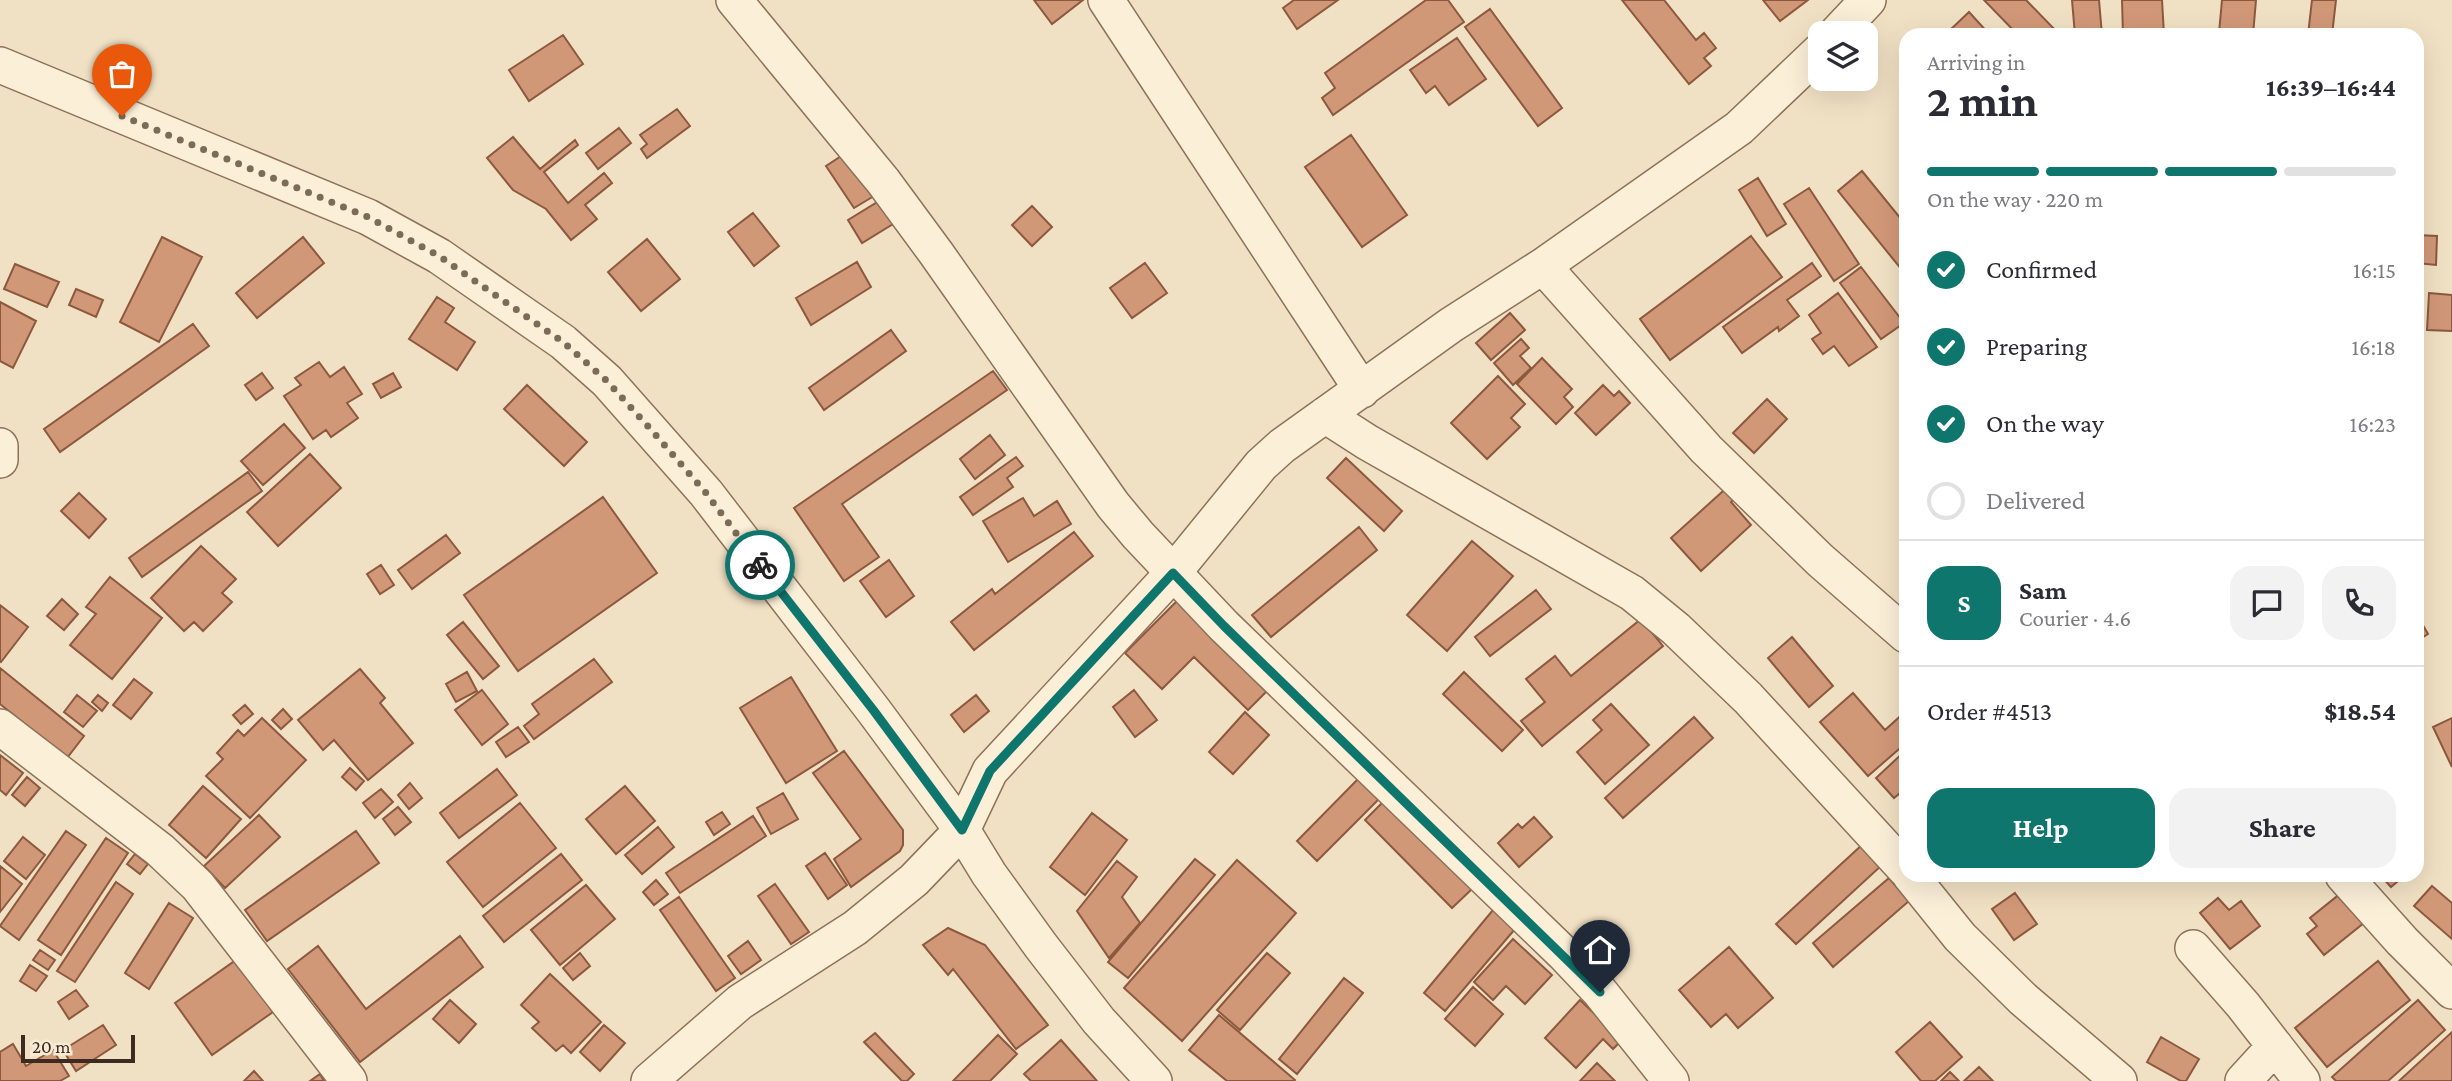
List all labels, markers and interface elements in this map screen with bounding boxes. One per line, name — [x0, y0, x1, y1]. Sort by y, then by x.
map controls — [1808, 21, 1878, 91]
button: layers — [1808, 21, 1878, 91]
pin — [92, 44, 152, 116]
text: Arriving in — [1927, 49, 2025, 75]
icon: bag — [103, 55, 141, 93]
text: 16:39–16:44 — [2266, 73, 2396, 102]
text: 2 min — [1927, 75, 2038, 126]
text: On the way · 220 m — [1927, 186, 2103, 212]
icon: check — [1927, 251, 1965, 289]
text: Confirmed — [1986, 255, 2097, 284]
text: 16:15 — [2353, 257, 2396, 283]
icon: check — [1927, 328, 1965, 366]
text: Preparing — [1986, 332, 2087, 361]
text: 16:18 — [2351, 334, 2396, 360]
icon: check — [1927, 405, 1965, 443]
text: On the way — [1986, 409, 2104, 438]
text: 16:23 — [2350, 411, 2396, 437]
text: Delivered — [1986, 486, 2085, 515]
courier — [725, 530, 795, 600]
icon: bike — [741, 546, 779, 584]
button: chat — [2230, 566, 2304, 640]
button: phone — [2322, 566, 2396, 640]
text: Sam — [2019, 576, 2067, 605]
text: S — [1958, 589, 1971, 618]
text: Courier · 4.6 — [2019, 605, 2131, 631]
text: Order #4513 — [1927, 697, 2052, 726]
text: $18.54 — [2324, 697, 2396, 726]
button: Help — [1927, 788, 2155, 868]
button: Share — [2169, 788, 2396, 868]
pin — [1570, 920, 1630, 992]
icon: home — [1581, 931, 1619, 969]
scale bar — [21, 1032, 135, 1064]
text: 20 m — [32, 1036, 71, 1057]

